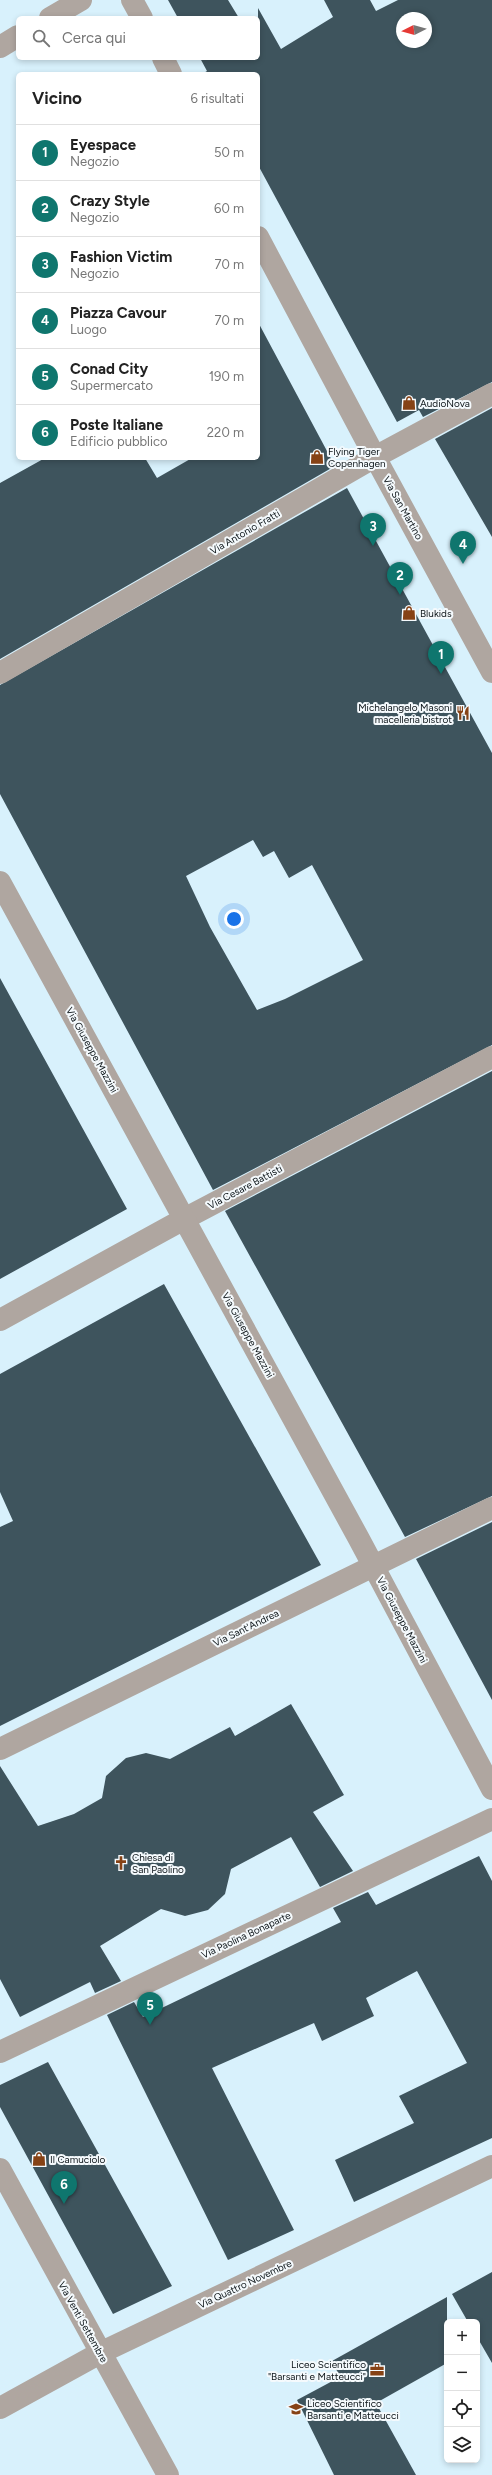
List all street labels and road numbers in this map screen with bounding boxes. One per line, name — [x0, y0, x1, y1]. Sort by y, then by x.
street label: Via San Martino — [380, 474, 426, 542]
street label: Via Antonio Fratti — [208, 507, 282, 557]
street label: Via Giuseppe Mazzini — [63, 1005, 121, 1095]
street label: Via Cesare Battisti — [206, 1162, 284, 1212]
street label: Via Giuseppe Mazzini — [219, 1290, 277, 1380]
street label: Via Giuseppe Mazzini — [374, 1575, 430, 1665]
street label: Via Sant'Andrea — [211, 1606, 281, 1650]
street label: Via Paolina Bonaparte — [199, 1908, 293, 1961]
street label: Via Quattro Novembre — [196, 2256, 294, 2311]
street label: Via Venti Settembre — [55, 2279, 111, 2365]

